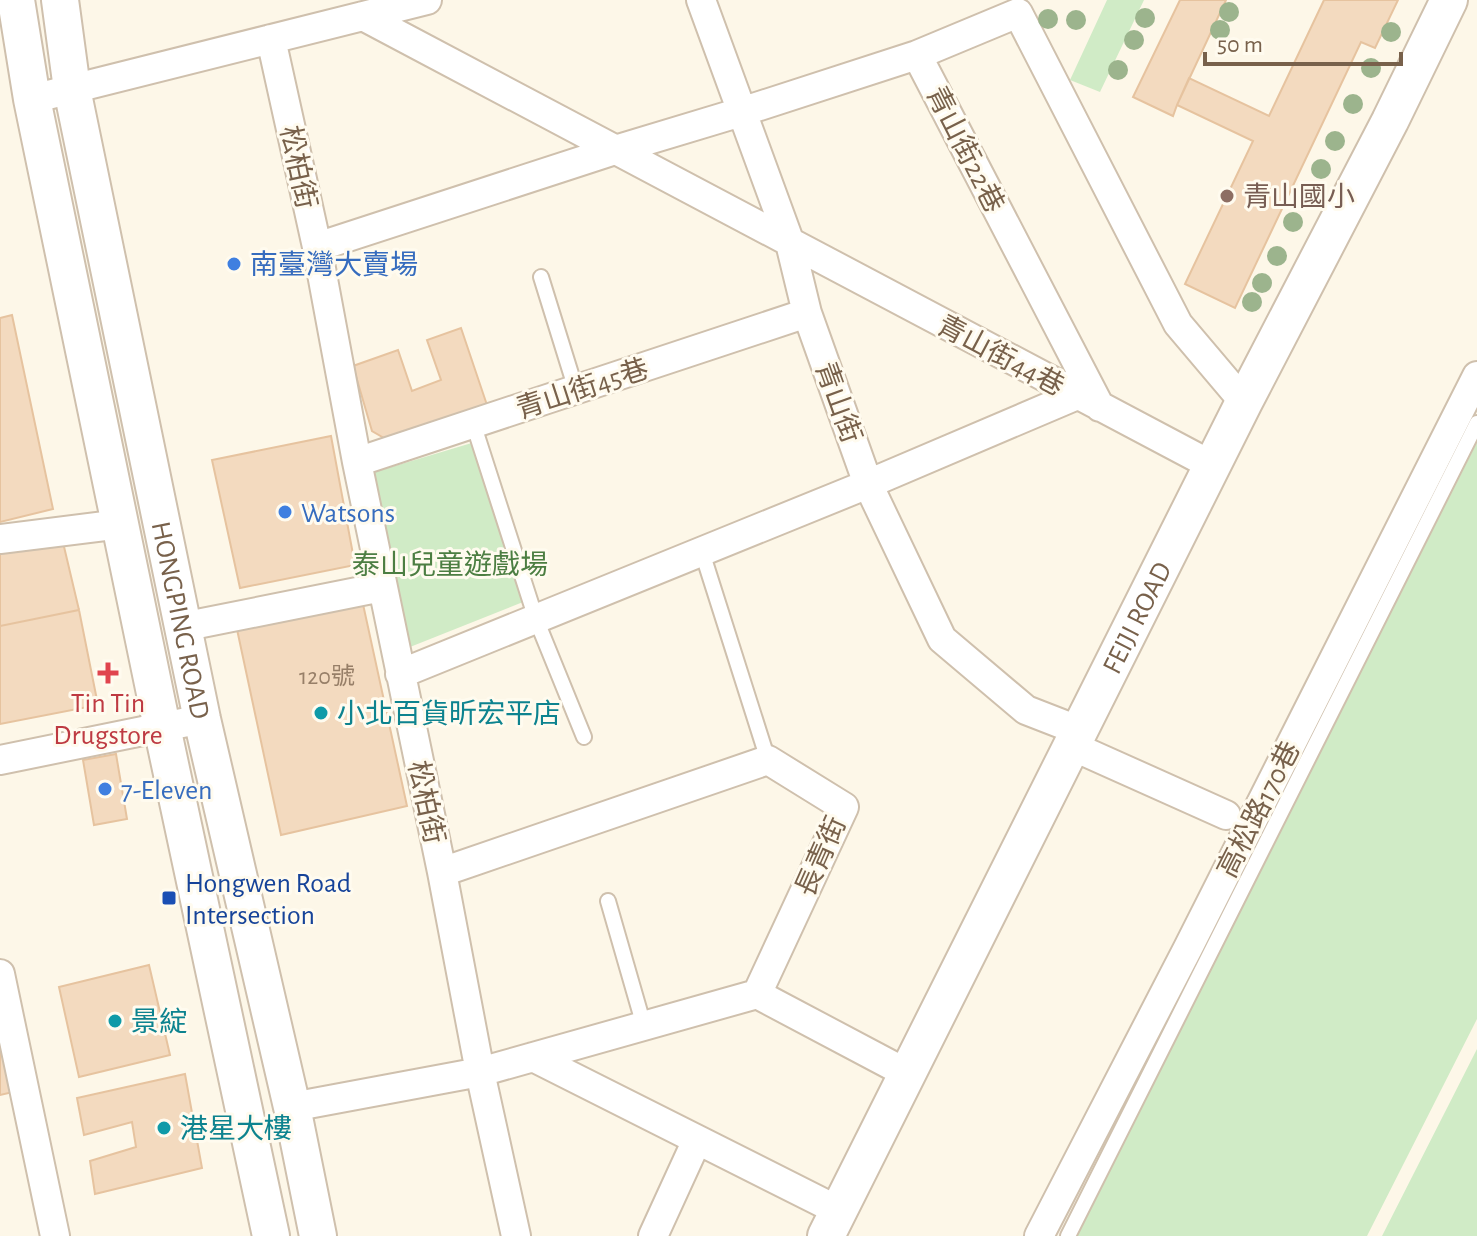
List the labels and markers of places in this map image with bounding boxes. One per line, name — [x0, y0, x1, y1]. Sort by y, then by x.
place label: 青山國小 — [1243, 182, 1355, 212]
marker: 青山國小 — [1218, 187, 1236, 205]
place label: 南臺灣大賣場 — [250, 250, 418, 280]
marker: 南臺灣大賣場 — [225, 255, 243, 273]
place label: Watsons — [301, 500, 395, 528]
marker: Watsons — [276, 503, 294, 521]
marker: Tin Tin Drugstore — [99, 664, 117, 682]
place label: Tin Tin Drugstore — [53, 690, 163, 750]
place label: 小北百貨昕宏平店 — [337, 699, 561, 729]
marker: 小北百貨昕宏平店 — [312, 704, 330, 722]
place label: 7-Eleven — [121, 777, 213, 805]
marker: 7-Eleven — [96, 780, 114, 798]
place label: Hongwen Road Intersection — [185, 870, 351, 930]
marker: Hongwen Road Intersection — [160, 889, 178, 907]
place label: 景綻 — [131, 1007, 187, 1037]
marker: 景綻 — [106, 1012, 124, 1030]
place label: 港星大樓 — [180, 1114, 292, 1144]
marker: 港星大樓 — [155, 1119, 173, 1137]

